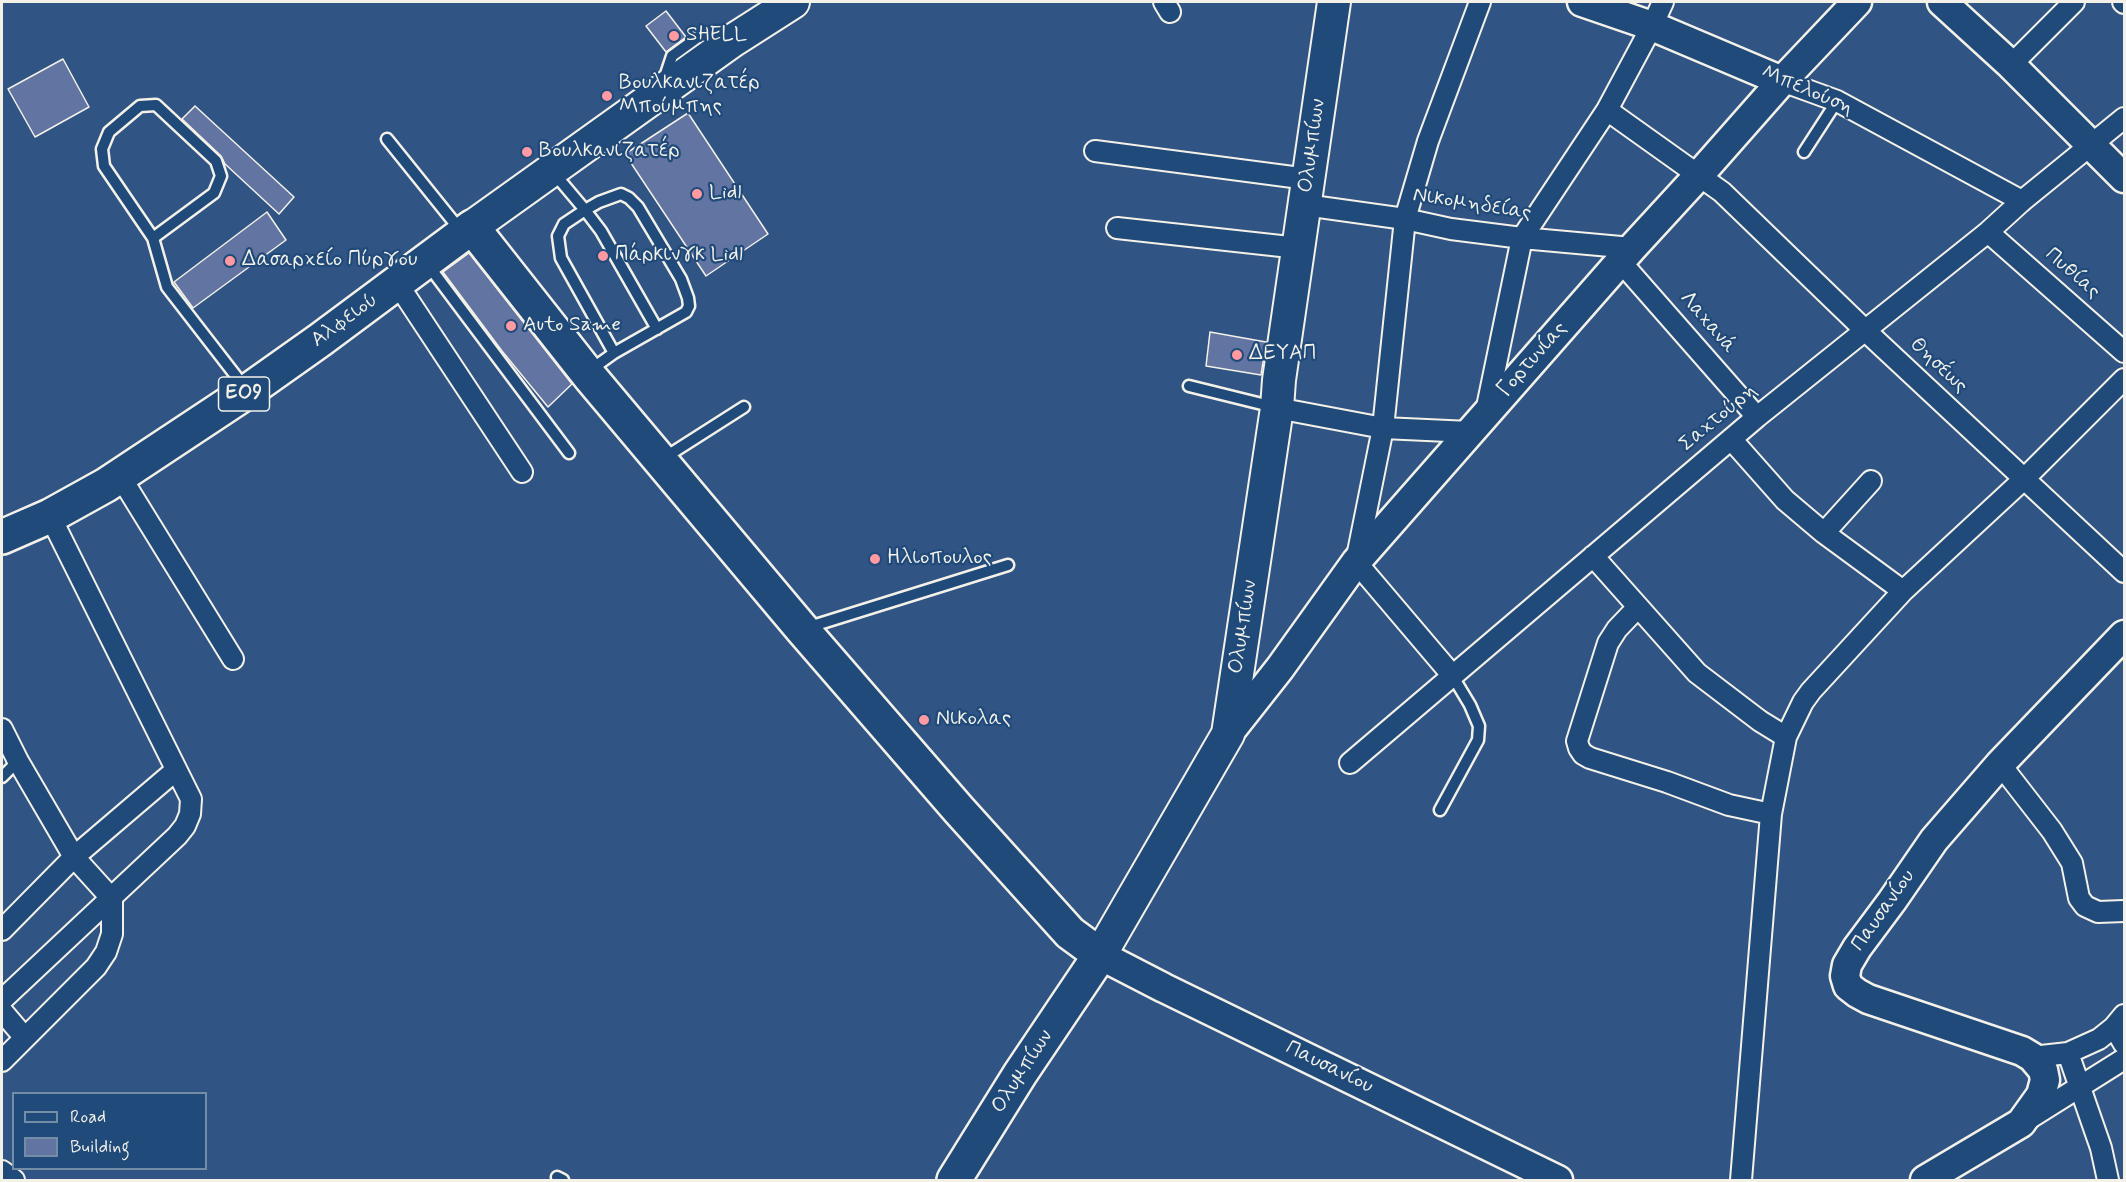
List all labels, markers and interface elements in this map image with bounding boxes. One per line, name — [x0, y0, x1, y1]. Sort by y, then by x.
place label: SHELL — [686, 23, 747, 49]
marker: SHELL — [667, 29, 681, 43]
street label: Μπελούση — [1757, 60, 1857, 122]
place label: Βουλκανιζατέρ Μπούμπης — [619, 71, 760, 121]
marker: Βουλκανιζατέρ Μπούμπης — [600, 89, 614, 103]
street label: Ολυμπίων — [1294, 97, 1332, 195]
place label: Βουλκανιζατέρ — [539, 139, 680, 165]
marker: Βουλκανιζατέρ — [520, 145, 534, 159]
place label: Lidl — [709, 181, 741, 207]
street label: Νικομηδείας — [1411, 183, 1533, 227]
marker: Lidl — [690, 187, 704, 201]
place label: Πάρκινγκ Lidl — [615, 243, 743, 269]
street label: Πυθίας — [2039, 243, 2105, 305]
place label: Δασαρχείο Πύργου — [242, 248, 417, 274]
marker: Πάρκινγκ Lidl — [596, 249, 610, 263]
marker: Δασαρχείο Πύργου — [223, 254, 237, 268]
street label: Λαχανά — [1673, 287, 1741, 359]
street label: Αλφειού — [307, 288, 383, 354]
place label: Auto Same — [523, 313, 621, 339]
street label: Γορτυνίας — [1493, 317, 1573, 403]
marker: Auto Same — [504, 319, 518, 333]
street label: Θησέως — [1904, 333, 1972, 399]
place label: ΔΕΥΑΠ — [1249, 342, 1316, 368]
marker: ΔΕΥΑΠ — [1230, 348, 1244, 362]
road number: ΕΟ9 — [218, 377, 270, 411]
street label: Σαχτούρη — [1675, 378, 1763, 458]
place label: Ηλιοπουλος — [887, 546, 992, 572]
marker: Ηλιοπουλος — [868, 552, 882, 566]
street label: Ολυμπίων — [1224, 578, 1264, 676]
place label: Νικολας — [936, 707, 1011, 733]
marker: Νικολας — [917, 713, 931, 727]
street label: Παυσανίου — [1847, 865, 1921, 957]
street label: Ολυμπίων — [987, 1025, 1059, 1119]
street label: Παυσανίου — [1281, 1036, 1377, 1100]
legend — [12, 1092, 207, 1170]
text: Road — [70, 1105, 106, 1129]
text: Building — [70, 1135, 130, 1159]

